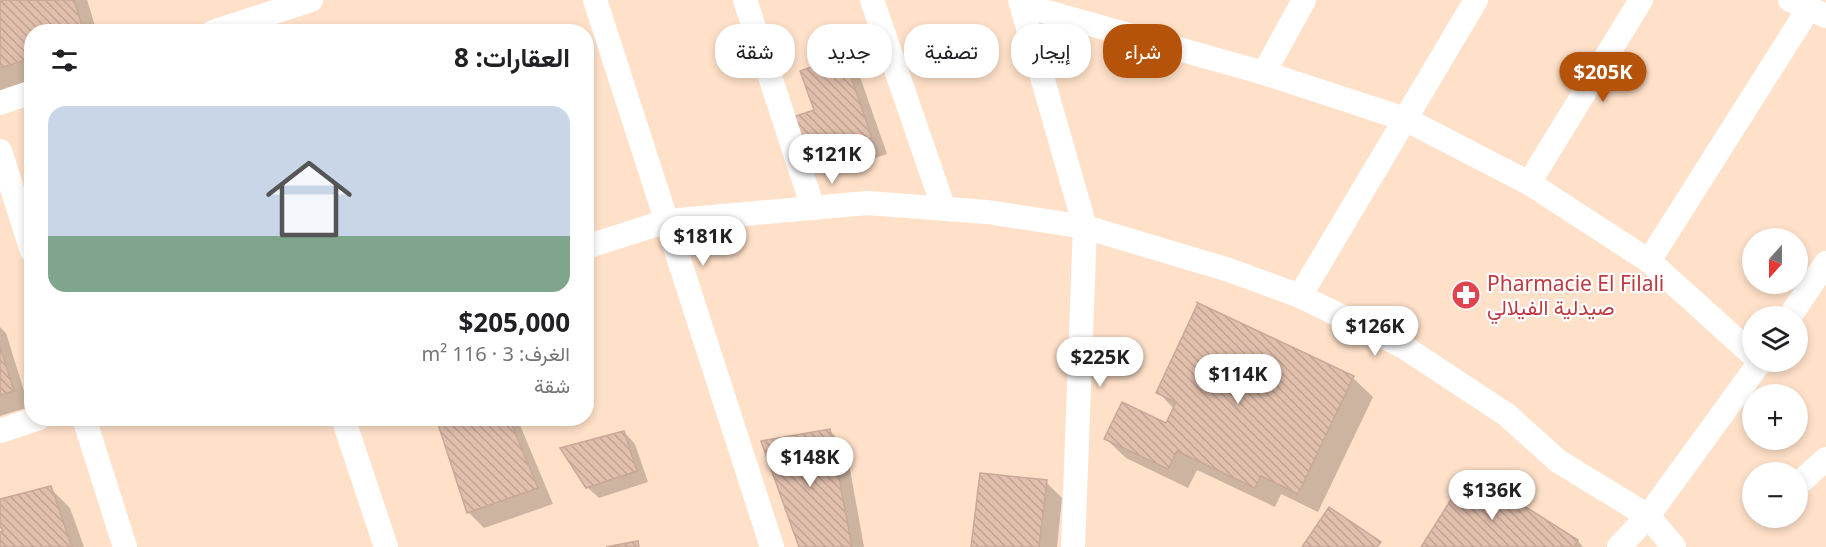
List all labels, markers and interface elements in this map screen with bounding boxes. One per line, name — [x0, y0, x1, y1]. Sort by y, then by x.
chip: شقة — [715, 24, 795, 78]
chip: جديد — [807, 24, 892, 78]
chip: تصفية — [904, 24, 999, 78]
chip: إيجار — [1011, 24, 1091, 78]
chip: شراء — [1103, 24, 1182, 78]
text: العقارات: 8 — [454, 39, 570, 75]
icon: filters — [48, 44, 81, 77]
pin: $205K — [1561, 52, 1645, 103]
text: $205K — [1573, 58, 1633, 85]
pin: $121K — [790, 134, 874, 185]
text: $121K — [802, 140, 862, 167]
icon: home — [255, 145, 363, 253]
pin: $181K — [661, 216, 745, 267]
text: $181K — [673, 222, 733, 249]
north arrow — [1742, 228, 1808, 294]
map controls — [1742, 228, 1808, 528]
place label: Pharmacie El Filali صيدلية الفيلالي — [1487, 269, 1664, 325]
pharmacy icon: Pharmacie El Filali صيدلية الفيلالي — [1450, 279, 1482, 311]
text: $205,000 — [458, 304, 570, 340]
pin: $126K — [1333, 306, 1417, 357]
button: layers — [1742, 306, 1808, 372]
text: $126K — [1345, 312, 1405, 339]
pin: $225K — [1058, 337, 1142, 388]
text: الغرف: 3 · 116 m² — [421, 340, 570, 367]
text: $225K — [1070, 343, 1130, 370]
pin: $114K — [1196, 354, 1280, 405]
text: $114K — [1208, 360, 1268, 387]
text: شقة — [534, 372, 570, 399]
button: + — [1742, 384, 1808, 450]
pin: $148K — [768, 437, 852, 488]
text: $148K — [780, 443, 840, 470]
button: − — [1742, 462, 1808, 528]
pin: $136K — [1450, 470, 1534, 521]
text: $136K — [1462, 476, 1522, 503]

